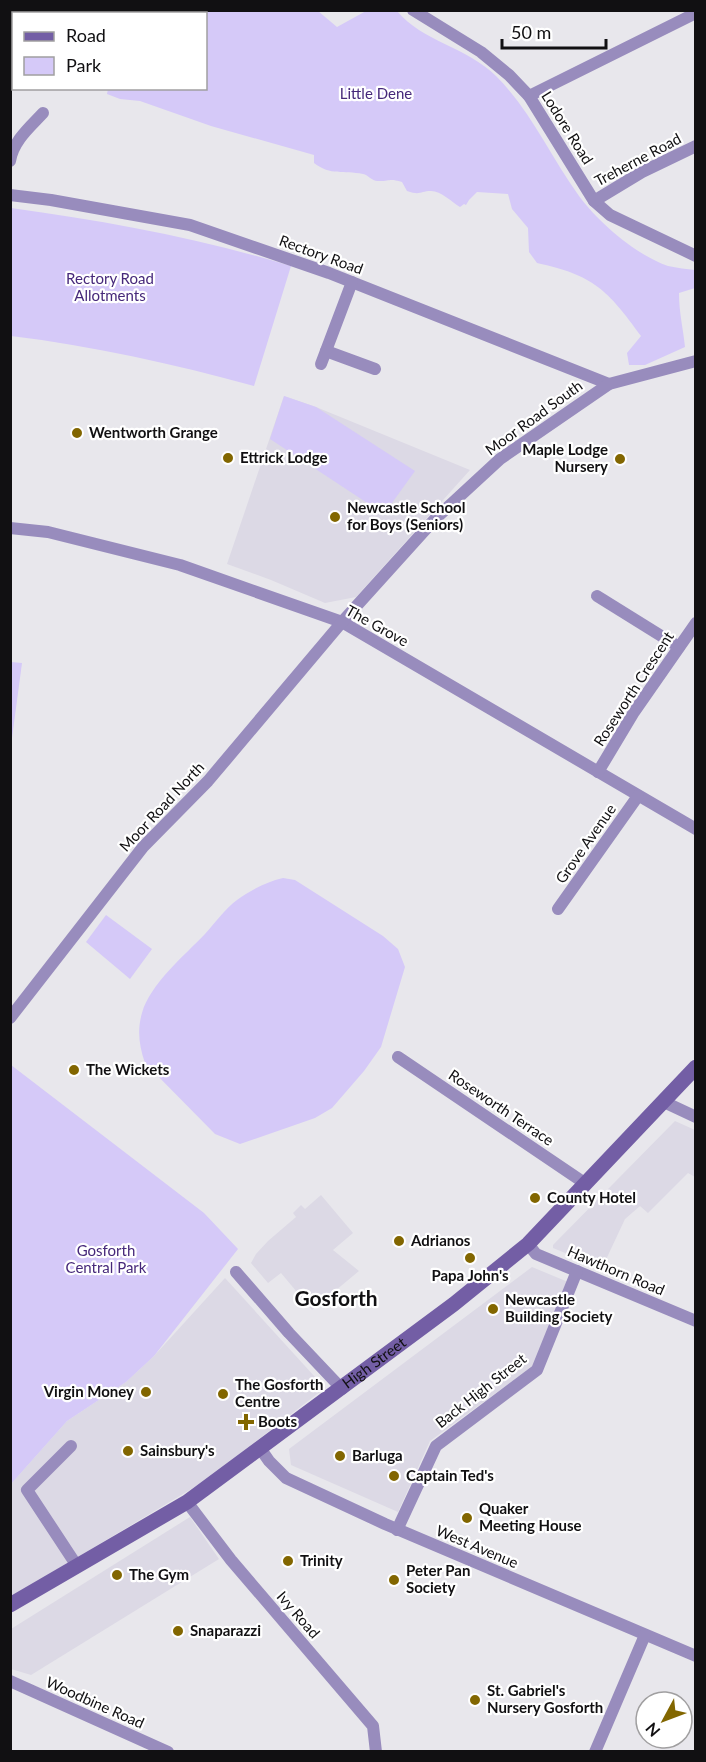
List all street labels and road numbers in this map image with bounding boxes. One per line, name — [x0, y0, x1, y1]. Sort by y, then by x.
street label: Lodore Road — [538, 88, 597, 167]
street label: Treherne Road — [591, 129, 684, 189]
street label: Rectory Road — [277, 231, 366, 278]
street label: Moor Road South — [481, 376, 585, 458]
street label: The Grove — [343, 601, 412, 650]
street label: Roseworth Crescent — [589, 627, 677, 749]
street label: Moor Road North — [115, 758, 207, 855]
street label: Grove Avenue — [551, 800, 619, 887]
street label: Roseworth Terrace — [446, 1065, 558, 1149]
street label: Hawthorn Road — [565, 1242, 668, 1299]
street label: High Street — [338, 1332, 410, 1392]
street label: Back High Street — [431, 1349, 530, 1431]
street label: West Avenue — [434, 1521, 521, 1571]
street label: Ivy Road — [274, 1587, 324, 1641]
street label: Woodbine Road — [44, 1672, 147, 1732]

